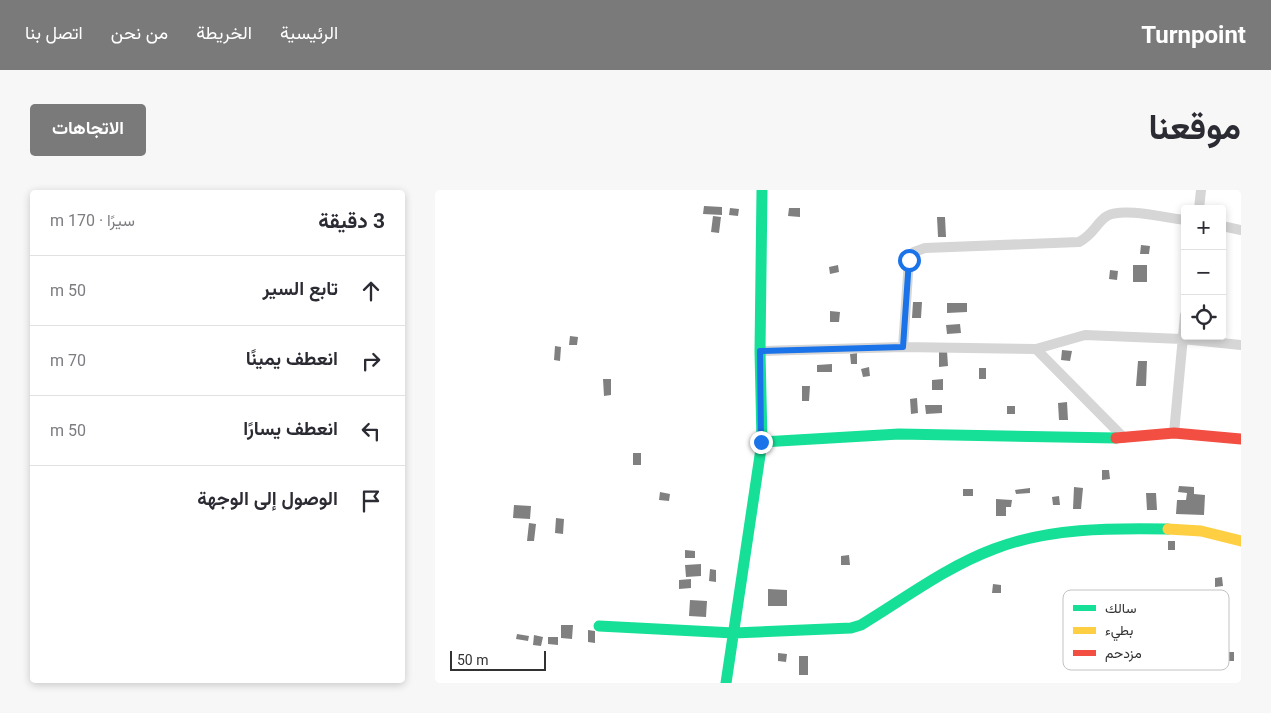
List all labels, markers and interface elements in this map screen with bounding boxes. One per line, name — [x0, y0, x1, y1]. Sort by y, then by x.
text: Turnpoint — [1141, 21, 1246, 49]
text: اتصل بنا — [25, 22, 83, 43]
text: من نحن — [111, 22, 168, 43]
text: الخريطة — [196, 22, 252, 43]
text: الرئيسية — [280, 22, 338, 43]
button: الاتجاهات — [30, 104, 146, 156]
text: موقعنا — [1148, 107, 1241, 148]
map controls — [1181, 205, 1226, 340]
button: + — [1181, 205, 1226, 250]
text: 3 دقيقة — [318, 209, 385, 233]
text: سيرًا · 170 m — [50, 211, 135, 230]
route start — [898, 249, 921, 272]
button: − — [1181, 250, 1226, 295]
text: تابع السير — [262, 277, 338, 300]
icon: ahead — [357, 277, 385, 305]
text: 50 m — [50, 281, 86, 300]
button: locate — [1181, 295, 1226, 340]
text: انعطف يمينًا — [246, 347, 338, 370]
icon: right — [357, 347, 385, 375]
text: 70 m — [50, 351, 86, 370]
text: انعطف يسارًا — [243, 417, 338, 440]
icon: left — [357, 417, 385, 445]
text: 50 m — [50, 421, 86, 440]
route end — [750, 431, 773, 454]
text: الوصول إلى الوجهة — [197, 487, 338, 510]
icon: arrive — [357, 487, 385, 515]
legend — [1063, 590, 1229, 670]
text: سالك — [1105, 600, 1136, 616]
text: بطيء — [1105, 622, 1133, 642]
text: مزدحم — [1105, 645, 1142, 662]
scale bar — [450, 648, 546, 671]
text: 50 m — [457, 652, 489, 668]

